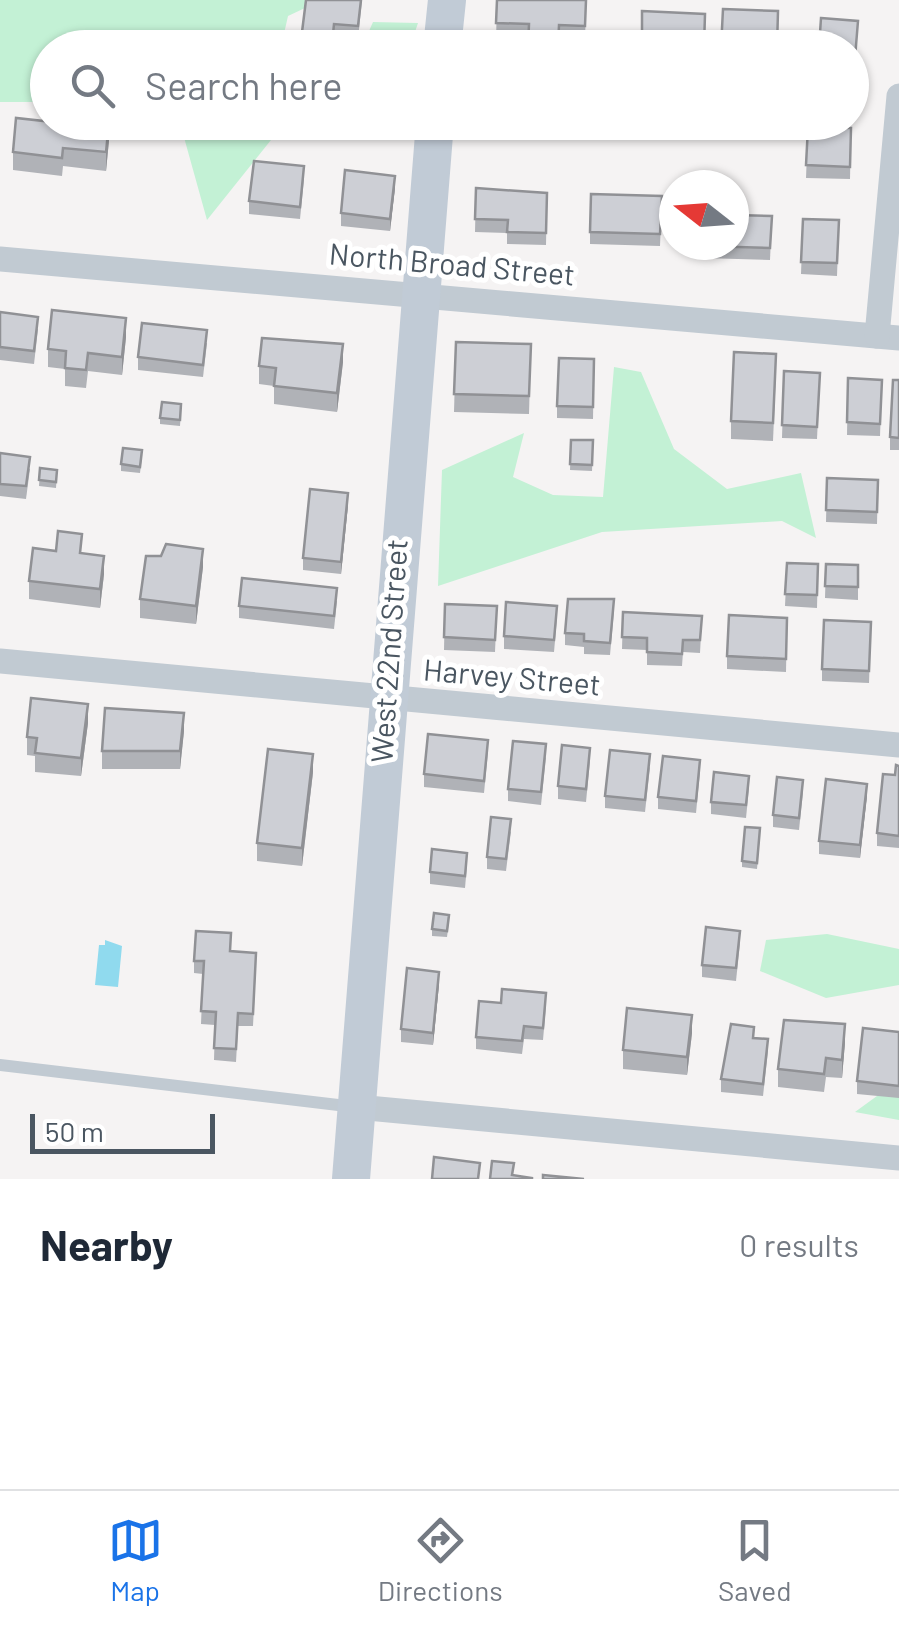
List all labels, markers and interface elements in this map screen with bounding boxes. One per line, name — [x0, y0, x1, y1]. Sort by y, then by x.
search box — [30, 30, 869, 140]
icon: search — [65, 58, 120, 113]
text: Search here — [145, 62, 343, 108]
north arrow — [659, 170, 749, 260]
street label: North Broad Street — [328, 234, 577, 292]
street label: West 22nd Street — [362, 538, 414, 764]
street label: Harvey Street — [422, 650, 602, 702]
scale bar — [30, 1109, 215, 1154]
text: 50 m — [45, 1114, 104, 1148]
text: Nearby — [40, 1219, 173, 1269]
text: 0 results — [739, 1225, 859, 1263]
tab: Map — [108, 1513, 163, 1607]
tab: Directions — [378, 1513, 503, 1607]
tab: Saved — [718, 1513, 791, 1607]

